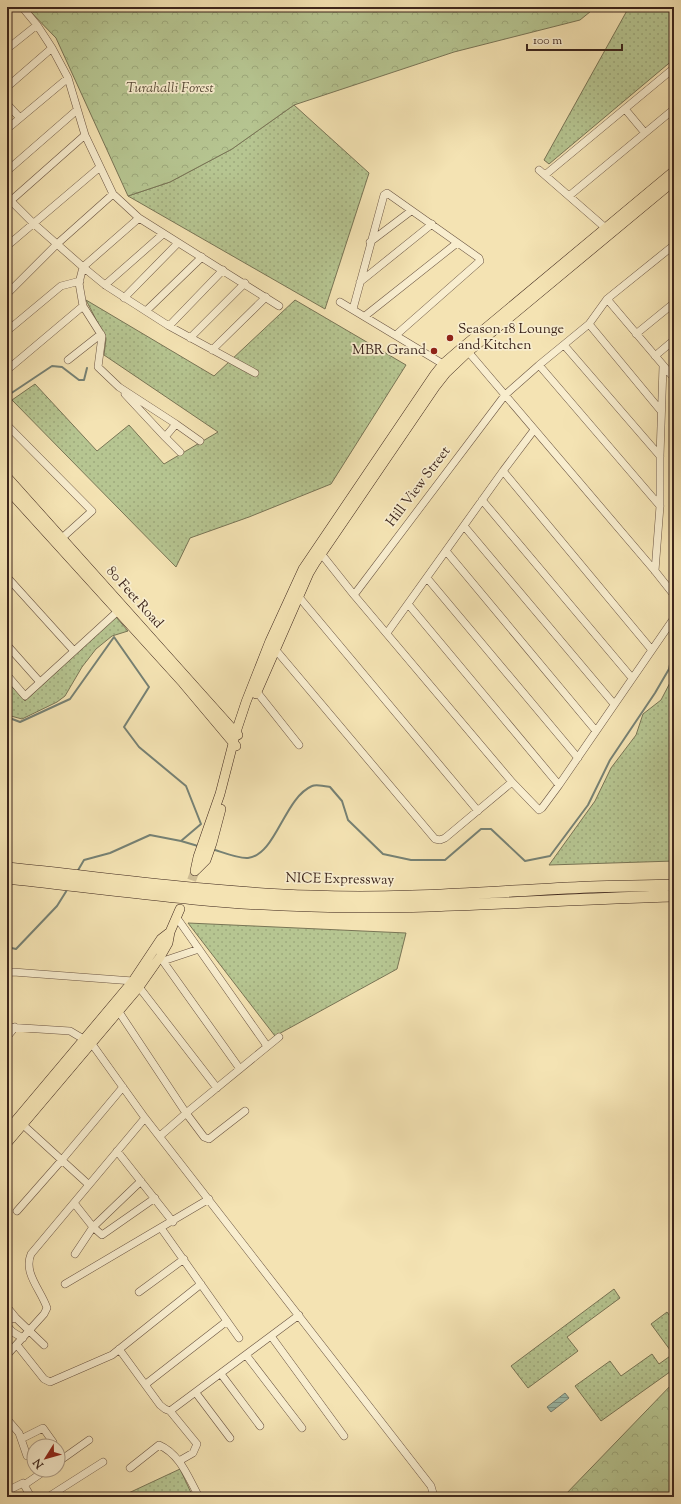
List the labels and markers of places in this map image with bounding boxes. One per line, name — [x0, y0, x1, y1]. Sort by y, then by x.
place label: Season 18 Lounge and Kitchen — [458, 320, 564, 356]
marker: Season 18 Lounge and Kitchen — [445, 333, 455, 343]
place label: MBR Grand — [352, 341, 426, 361]
marker: MBR Grand — [429, 346, 439, 356]

